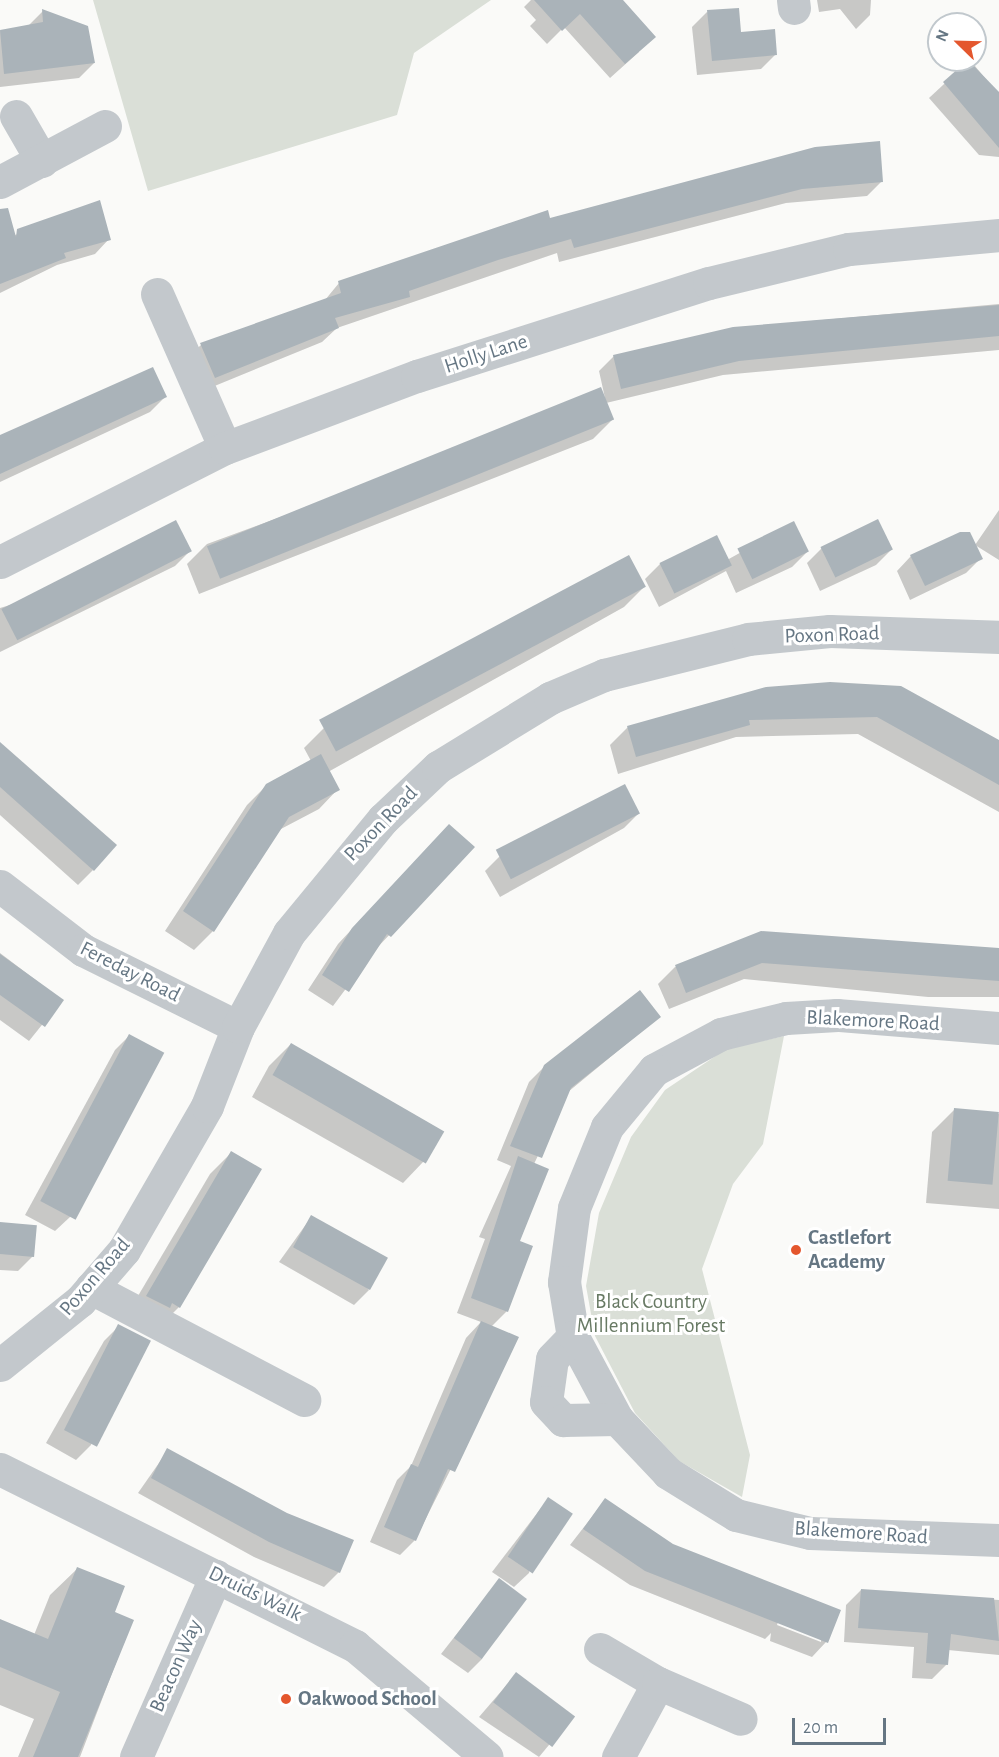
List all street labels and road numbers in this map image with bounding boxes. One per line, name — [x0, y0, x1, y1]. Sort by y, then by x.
street label: Holly Lane — [441, 329, 531, 379]
street label: Poxon Road — [784, 621, 880, 649]
street label: Poxon Road — [339, 781, 423, 867]
street label: Fereday Road — [76, 936, 184, 1008]
street label: Blakemore Road — [806, 1005, 940, 1037]
street label: Poxon Road — [54, 1233, 136, 1321]
street label: Blakemore Road — [793, 1516, 929, 1550]
street label: Druids Walk — [204, 1561, 306, 1627]
street label: Beacon Way — [144, 1616, 208, 1716]

